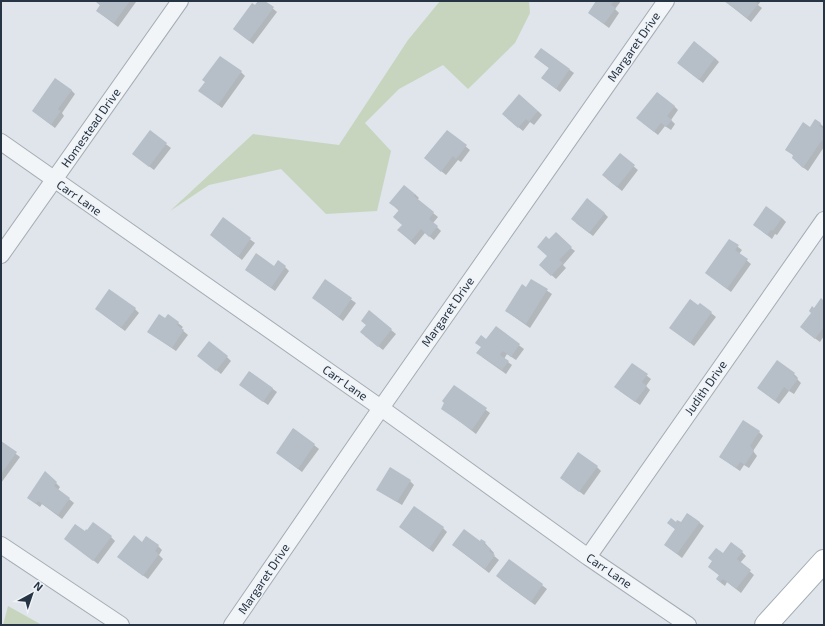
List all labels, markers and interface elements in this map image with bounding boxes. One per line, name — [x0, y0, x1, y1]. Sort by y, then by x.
street label: Margaret Drive — [604, 9, 662, 84]
street label: Homestead Drive — [58, 85, 123, 170]
street label: Carr Lane — [54, 177, 105, 218]
street label: Margaret Drive — [418, 274, 476, 349]
street label: Judith Drive — [681, 357, 729, 417]
street label: Carr Lane — [320, 362, 371, 403]
street label: Margaret Drive — [234, 541, 292, 616]
street label: Carr Lane — [584, 550, 635, 590]
north arrow — [12, 574, 52, 614]
text: N — [32, 578, 46, 594]

